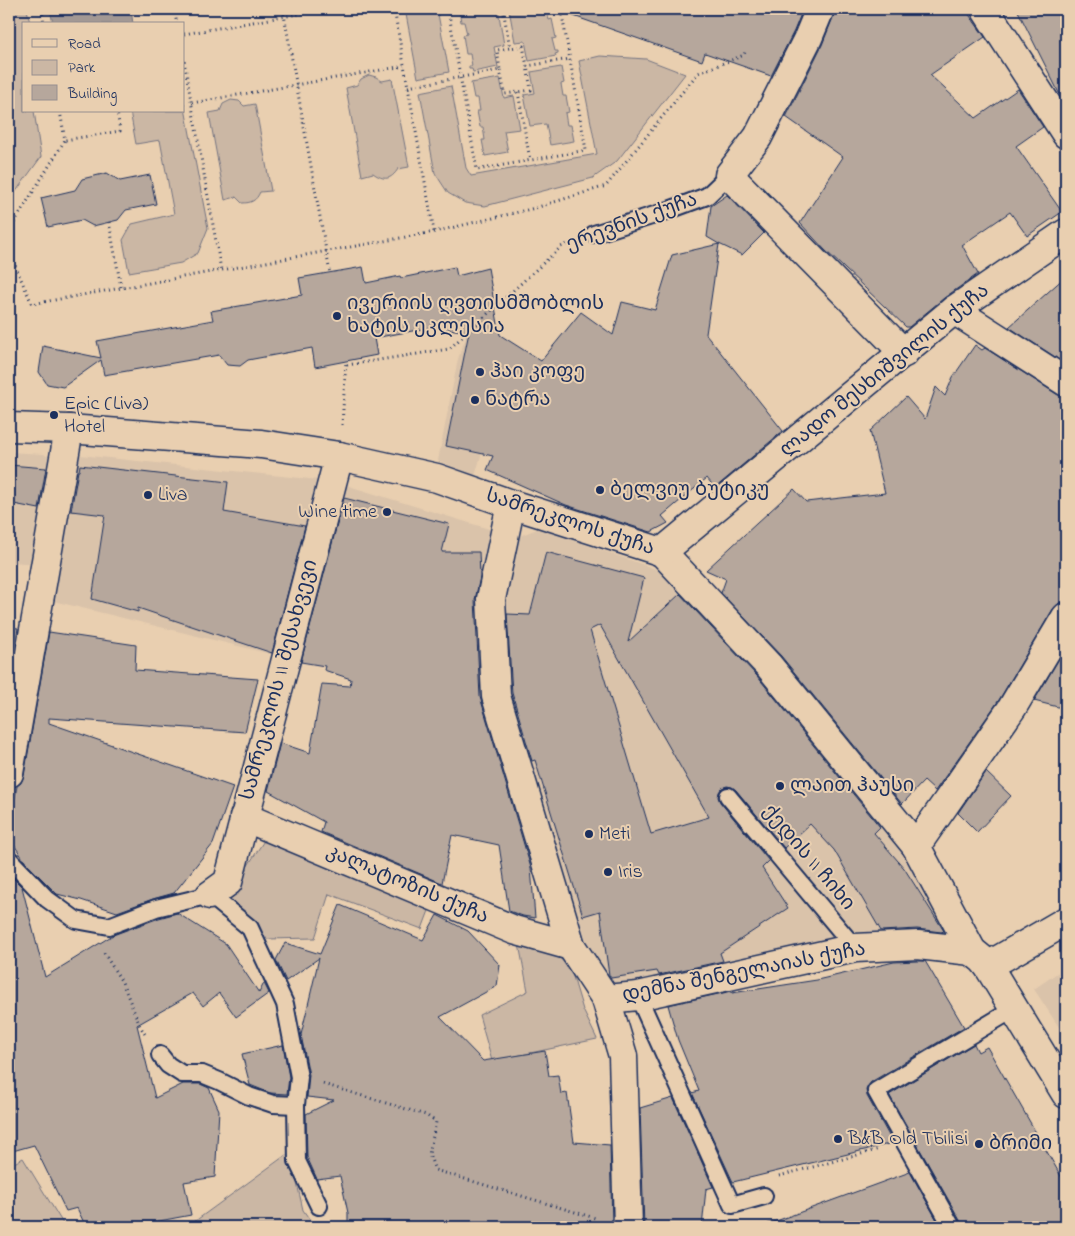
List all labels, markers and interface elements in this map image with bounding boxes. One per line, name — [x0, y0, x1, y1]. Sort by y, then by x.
legend — [22, 22, 185, 112]
text: Road — [68, 33, 101, 55]
text: Park — [68, 57, 96, 79]
text: Building — [67, 83, 117, 106]
street label: ერევნის ქუჩა — [562, 186, 702, 260]
street label: ლადო მესხიშვილის ქუჩა — [774, 277, 996, 465]
place label: ივერიის ღვთისმშობლის ხატის ეკლესია — [347, 290, 604, 342]
marker: ივერიის ღვთისმშობლის ხატის ეკლესია — [331, 310, 343, 322]
place label: ჰაი კოფე — [490, 358, 585, 387]
marker: ჰაი კოფე — [474, 366, 486, 378]
place label: ნატრა — [485, 386, 550, 415]
place label: Epic (Liva) Hotel — [64, 390, 148, 442]
marker: ნატრა — [469, 394, 481, 406]
marker: Epic (Liva) Hotel — [48, 409, 60, 421]
place label: ბელვიუ ბუტიკუ — [610, 476, 769, 505]
place label: Liva — [158, 481, 188, 510]
street label: სამრეკლოს ქუჩა — [482, 482, 658, 564]
marker: ბელვიუ ბუტიკუ — [594, 484, 606, 496]
marker: Liva — [142, 489, 154, 501]
place label: Wine time — [298, 498, 377, 527]
marker: Wine time — [381, 506, 393, 518]
street label: სამრეკლოს II შესახვევი — [234, 556, 326, 804]
place label: ლაით ჰაუსი — [790, 772, 914, 801]
marker: ლაით ჰაუსი — [774, 780, 786, 792]
street label: ქედის II ჩიხი — [755, 798, 861, 918]
place label: Meti — [599, 820, 630, 849]
marker: Meti — [583, 828, 595, 840]
street label: კალატოზის ქუჩა — [321, 838, 493, 932]
place label: Iris — [618, 858, 643, 887]
marker: Iris — [602, 866, 614, 878]
street label: დემნა შენგელაიას ქუჩა — [620, 935, 868, 1011]
place label: B&B Old Tbilisi — [847, 1125, 968, 1154]
place label: ბრიმი — [989, 1130, 1052, 1159]
marker: B&B Old Tbilisi — [832, 1133, 844, 1145]
marker: ბრიმი — [973, 1138, 985, 1150]

